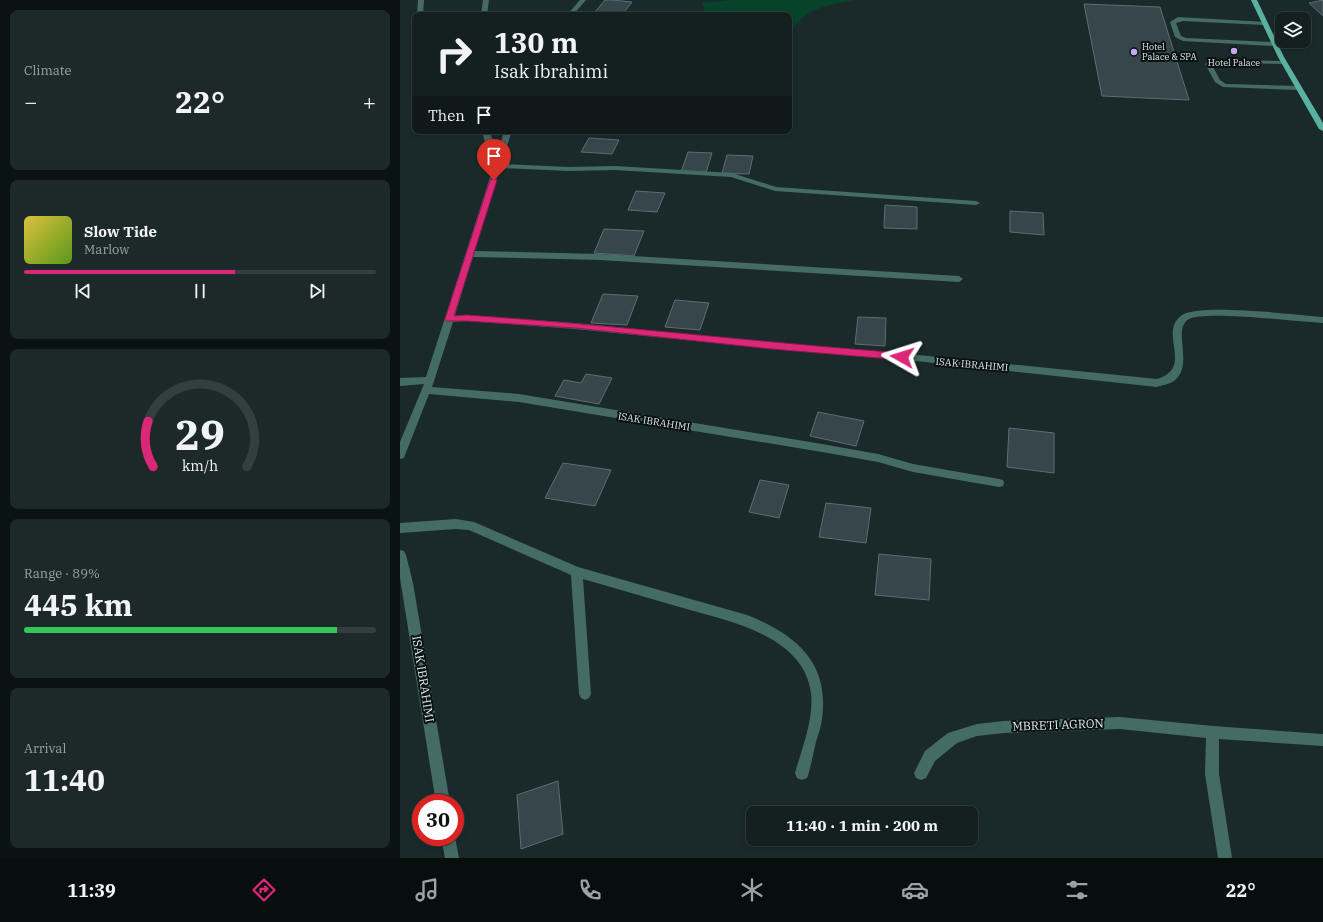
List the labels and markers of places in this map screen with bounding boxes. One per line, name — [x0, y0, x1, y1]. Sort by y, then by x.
place label: Hotel Palace & SPA — [1142, 41, 1197, 62]
marker: Hotel Palace — [1229, 46, 1239, 56]
marker: Hotel Palace & SPA — [1129, 47, 1139, 57]
place label: Hotel Palace — [1208, 57, 1260, 68]
pin — [477, 139, 511, 180]

